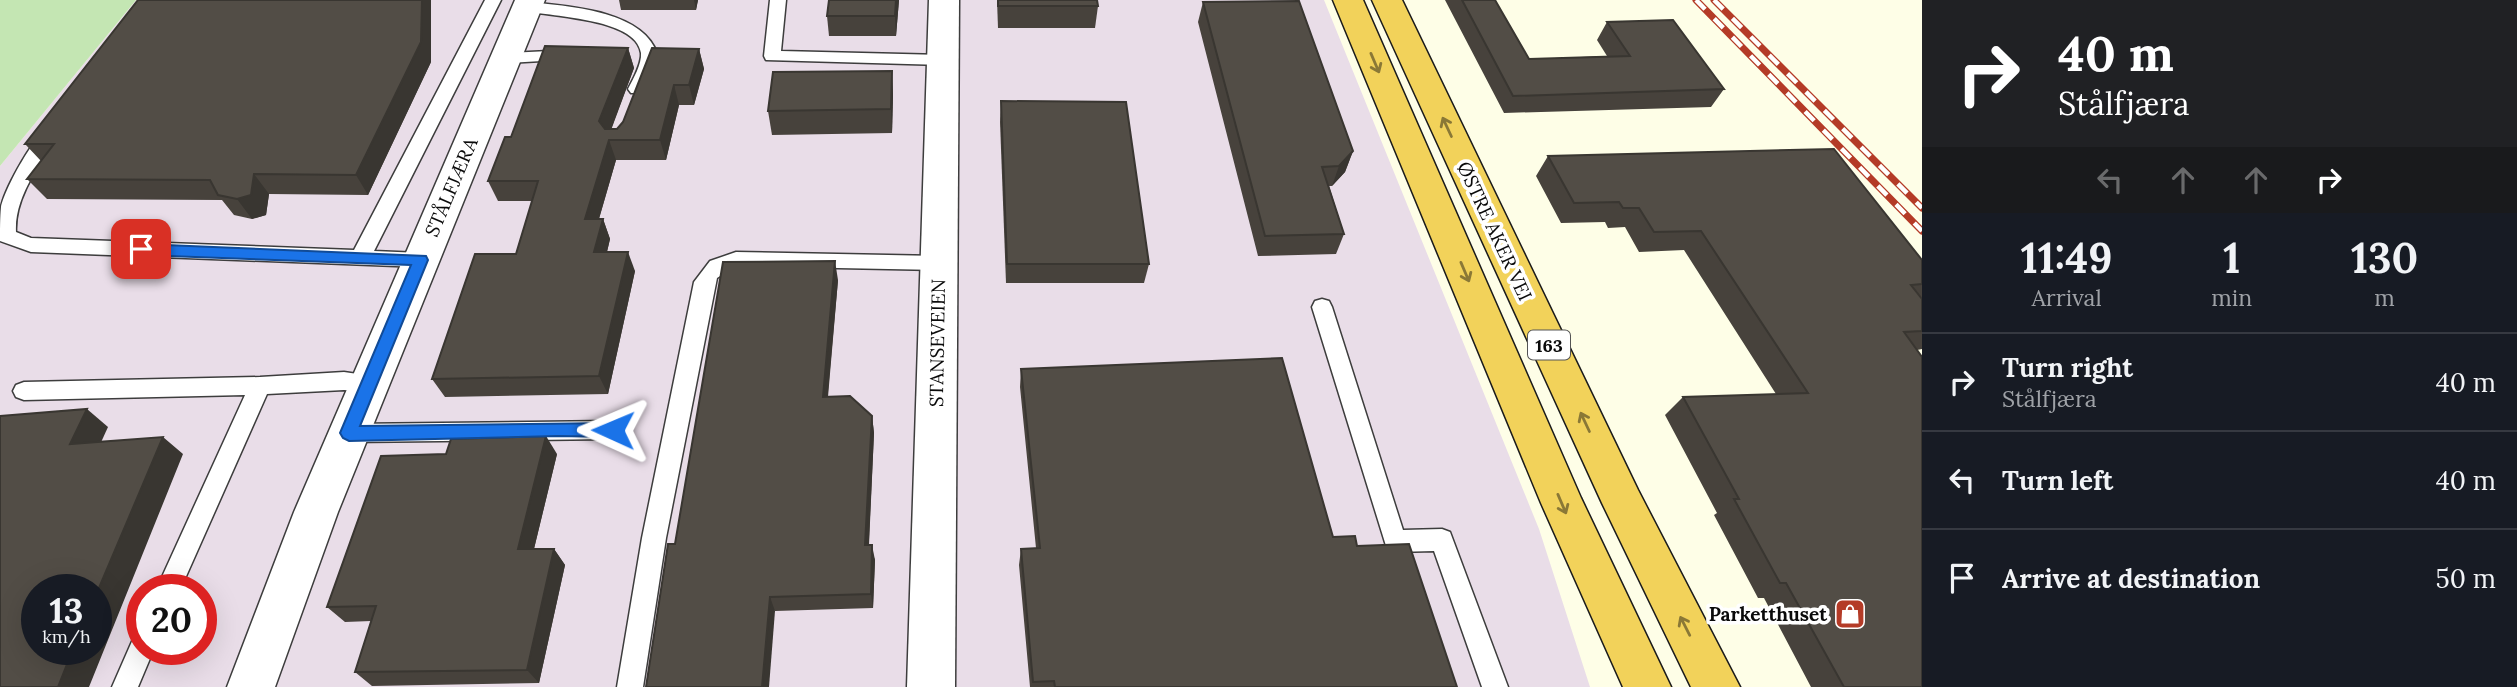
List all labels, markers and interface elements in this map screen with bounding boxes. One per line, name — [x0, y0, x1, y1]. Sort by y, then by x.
text: 40 m — [2058, 22, 2174, 84]
icon: right — [1943, 28, 2034, 119]
one-way arrow — [1369, 51, 1382, 73]
text: Stålfjæra — [2058, 83, 2190, 124]
one-way arrow — [1439, 117, 1453, 138]
street label: STÅLFJÆRA — [419, 133, 483, 240]
street label: ØSTRE AKER VEI — [1452, 158, 1538, 304]
icon: left — [2091, 161, 2129, 199]
icon: ahead — [2164, 161, 2202, 199]
icon: ahead — [2237, 161, 2275, 199]
icon: right — [2310, 161, 2348, 199]
pin — [111, 219, 171, 279]
icon: arrive — [122, 230, 160, 268]
text: 11:49 — [2021, 231, 2113, 285]
text: 1 — [2223, 231, 2240, 285]
text: 130 — [2351, 231, 2418, 285]
one-way arrow — [1459, 260, 1472, 282]
street label: STANSEVEIEN — [924, 279, 950, 407]
text: Arrival — [2031, 283, 2102, 312]
text: min — [2211, 283, 2252, 312]
text: m — [2374, 283, 2395, 312]
road number: 163 — [1528, 330, 1570, 360]
text: Turn right — [2002, 351, 2133, 384]
icon: right — [1943, 363, 1981, 401]
text: 40 m — [2436, 366, 2496, 399]
text: Stålfjæra — [2002, 384, 2097, 413]
position arrow — [576, 393, 650, 467]
one-way arrow — [1578, 412, 1591, 433]
icon: left — [1943, 461, 1981, 499]
text: Turn left — [2002, 464, 2113, 497]
text: 40 m — [2436, 464, 2496, 497]
one-way arrow — [1557, 493, 1570, 514]
icon: arrive — [1943, 559, 1981, 597]
text: Arrive at destination — [2002, 562, 2260, 595]
text: 50 m — [2436, 562, 2496, 595]
speed limit sign: 20 — [126, 574, 217, 665]
text: 13 — [50, 588, 83, 633]
shop icon: Parketthuset — [1833, 597, 1867, 631]
place label: Parketthuset — [1709, 602, 1828, 626]
one-way arrow — [1677, 616, 1691, 637]
text: km/h — [42, 625, 91, 648]

